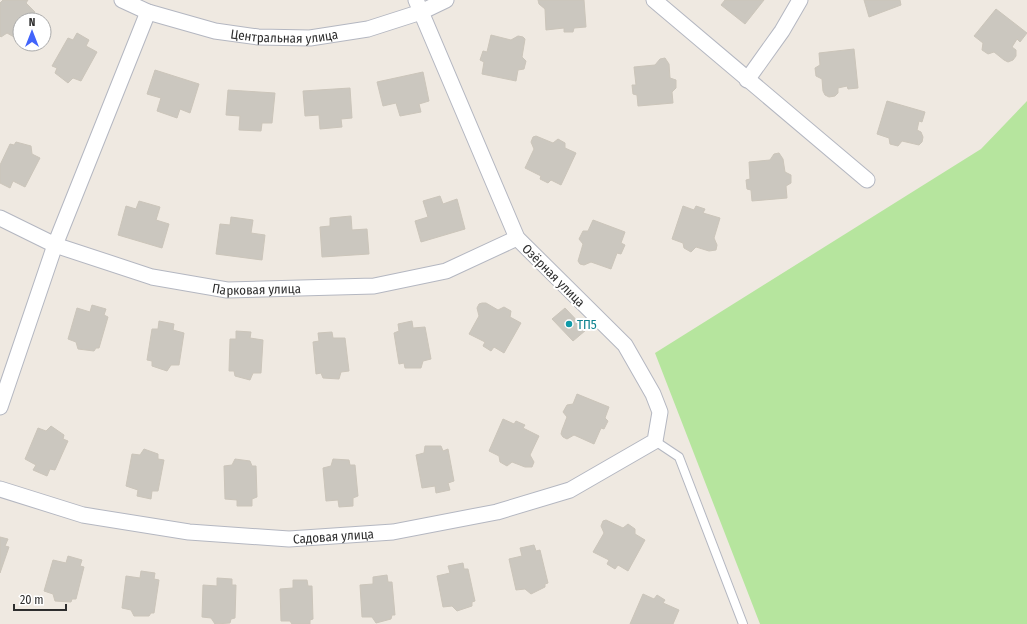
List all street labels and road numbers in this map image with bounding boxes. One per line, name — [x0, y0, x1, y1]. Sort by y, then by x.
street label: Центральная улица — [230, 26, 339, 46]
street label: Озёрная улица — [519, 241, 588, 310]
street label: Парковая улица — [211, 281, 301, 298]
street label: Садовая улица — [292, 526, 374, 547]

